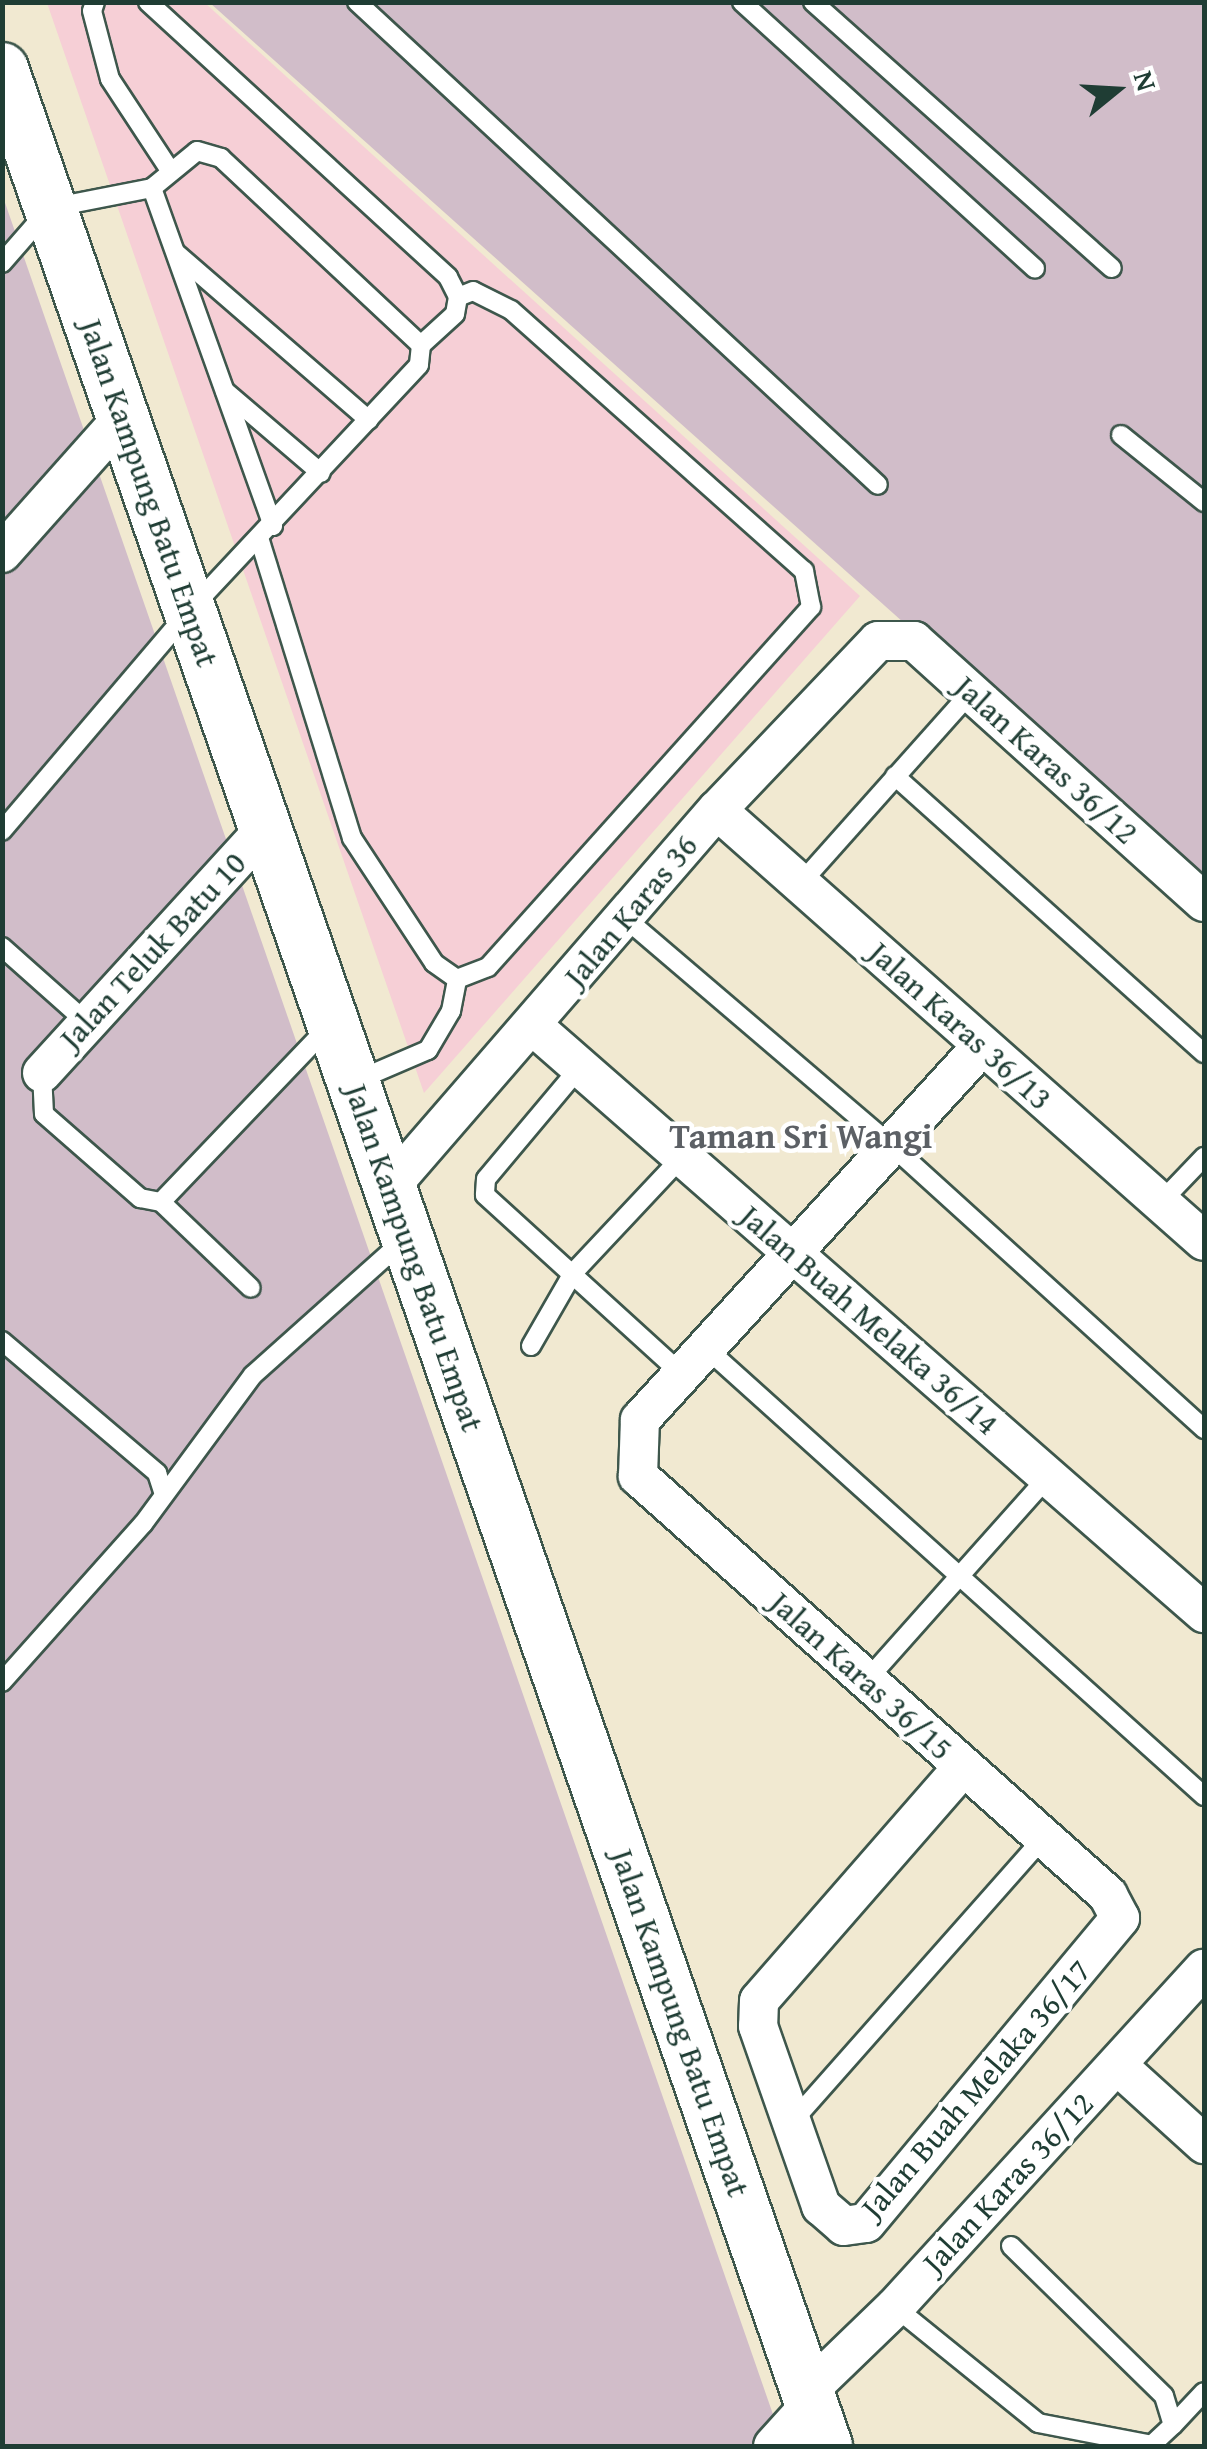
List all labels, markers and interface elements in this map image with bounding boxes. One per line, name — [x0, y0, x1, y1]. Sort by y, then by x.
north arrow — [1067, 40, 1167, 140]
text: N — [1124, 65, 1168, 96]
street label: Jalan Kampung Batu Empat — [71, 314, 227, 672]
street label: Jalan Karas 36/12 — [947, 668, 1145, 852]
street label: Jalan Karas 36 — [556, 827, 706, 995]
street label: Jalan Teluk Batu 10 — [52, 845, 254, 1057]
street label: Jalan Karas 36/13 — [861, 934, 1059, 1118]
street label: Jalan Kampung Batu Empat — [336, 1079, 492, 1437]
district label: Taman Sri Wangi — [670, 1115, 932, 1157]
street label: Jalan Buah Melaka 36/14 — [732, 1197, 1006, 1443]
street label: Jalan Karas 36/15 — [762, 1584, 960, 1768]
street label: Jalan Kampung Batu Empat — [602, 1844, 758, 2202]
street label: Jalan Buah Melaka 36/17 — [853, 1952, 1099, 2226]
street label: Jalan Karas 36/12 — [915, 2085, 1101, 2281]

